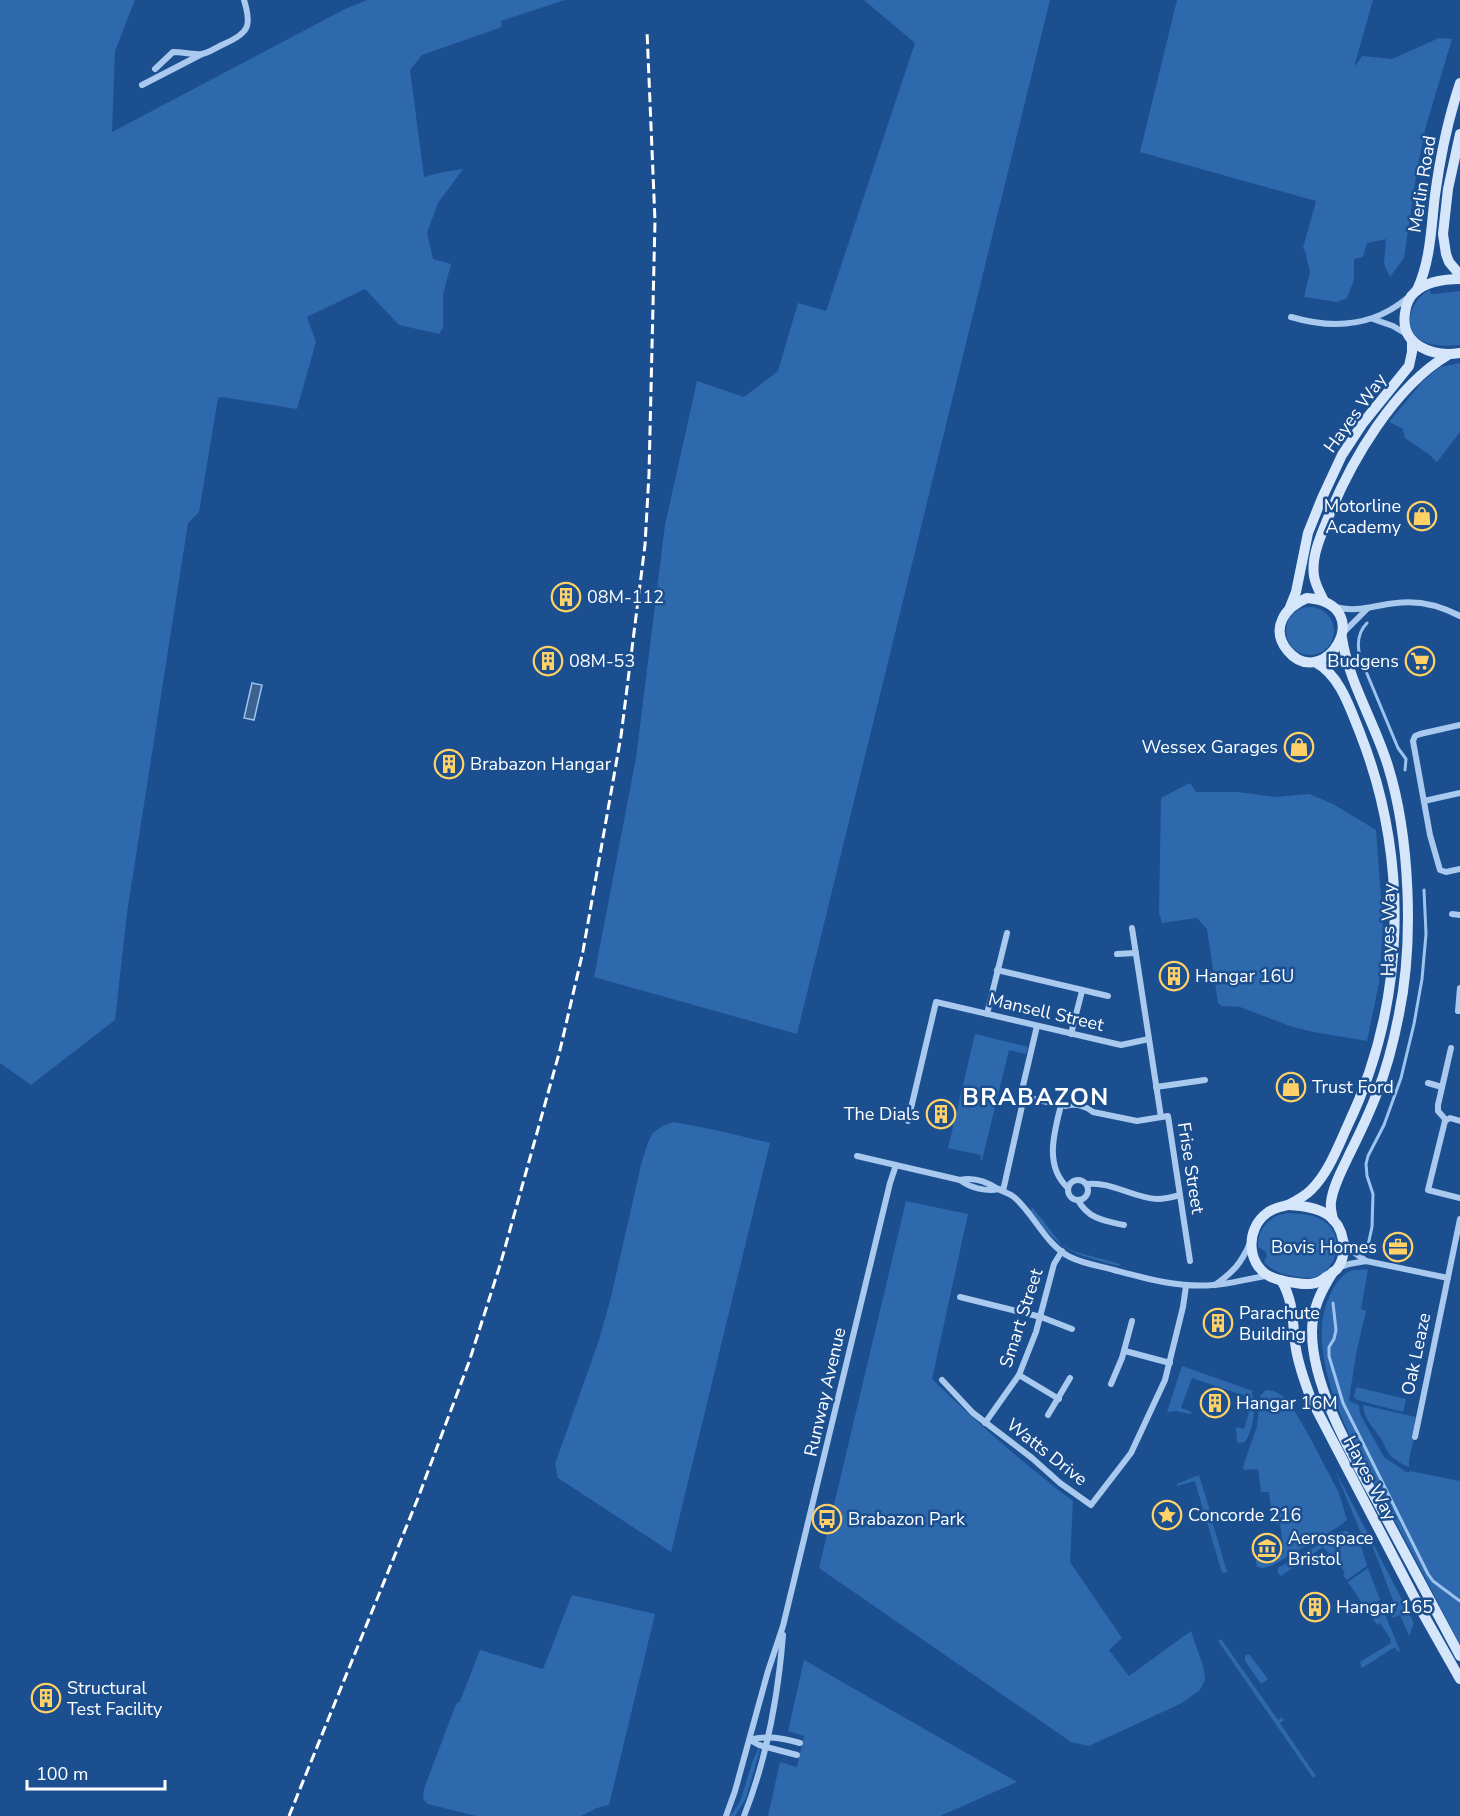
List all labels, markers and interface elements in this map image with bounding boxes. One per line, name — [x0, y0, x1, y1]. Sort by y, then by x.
street label: Merlin Road — [1403, 134, 1441, 234]
street label: Hayes Way — [1318, 368, 1392, 458]
place label: Motorline Academy — [1324, 494, 1402, 539]
shop icon: Motorline Academy — [1406, 500, 1438, 532]
building icon: 08M-112 — [550, 581, 582, 613]
place label: 08M-112 — [587, 585, 664, 609]
building icon: 08M-53 — [532, 645, 564, 677]
supermarket icon: Budgens — [1404, 645, 1436, 677]
place label: 08M-53 — [569, 649, 635, 673]
place label: Budgens — [1327, 649, 1399, 673]
shop icon: Wessex Garages — [1283, 731, 1315, 763]
place label: Wessex Garages — [1141, 735, 1278, 759]
building icon: Brabazon Hangar — [433, 748, 465, 780]
place label: Brabazon Hangar — [470, 752, 612, 776]
street label: Hayes Way — [1375, 883, 1401, 977]
building icon: Hangar 16U — [1158, 960, 1190, 992]
place label: Hangar 16U — [1195, 964, 1294, 988]
street label: Mansell Street — [986, 987, 1107, 1037]
shop icon: Trust Ford — [1275, 1071, 1307, 1103]
place label: Trust Ford — [1312, 1075, 1394, 1099]
district label: BRABAZON — [962, 1081, 1110, 1113]
building icon: The Dials — [925, 1098, 957, 1130]
place label: The Dials — [844, 1102, 920, 1126]
street label: Frise Street — [1172, 1121, 1210, 1216]
office icon: Bovis Homes — [1382, 1231, 1414, 1263]
place label: Bovis Homes — [1271, 1235, 1377, 1259]
street label: Smart Street — [994, 1265, 1049, 1371]
place label: Parachute Building — [1239, 1301, 1320, 1346]
building icon: Parachute Building — [1202, 1307, 1234, 1339]
street label: Oak Leaze — [1396, 1311, 1436, 1397]
street label: Runway Avenue — [798, 1325, 852, 1459]
building icon: Hangar 16M — [1199, 1387, 1231, 1419]
place label: Hangar 16M — [1236, 1391, 1338, 1415]
street label: Watts Drive — [1002, 1413, 1092, 1491]
street label: Hayes Way — [1338, 1431, 1403, 1525]
place icon: Concorde 216 — [1151, 1499, 1183, 1531]
bus stop icon: Brabazon Park — [811, 1503, 843, 1535]
place label: Concorde 216 — [1188, 1503, 1301, 1527]
place label: Brabazon Park — [848, 1507, 966, 1531]
place label: Aerospace Bristol — [1288, 1526, 1373, 1571]
museum icon: Aerospace Bristol — [1251, 1532, 1283, 1564]
building icon: Hangar 165 — [1299, 1591, 1331, 1623]
place label: Hangar 165 — [1336, 1595, 1433, 1619]
place label: Structural Test Facility — [67, 1676, 163, 1721]
building icon: Structural Test Facility — [30, 1682, 62, 1714]
scale bar — [27, 1753, 165, 1791]
text: 100 m — [36, 1762, 88, 1786]

